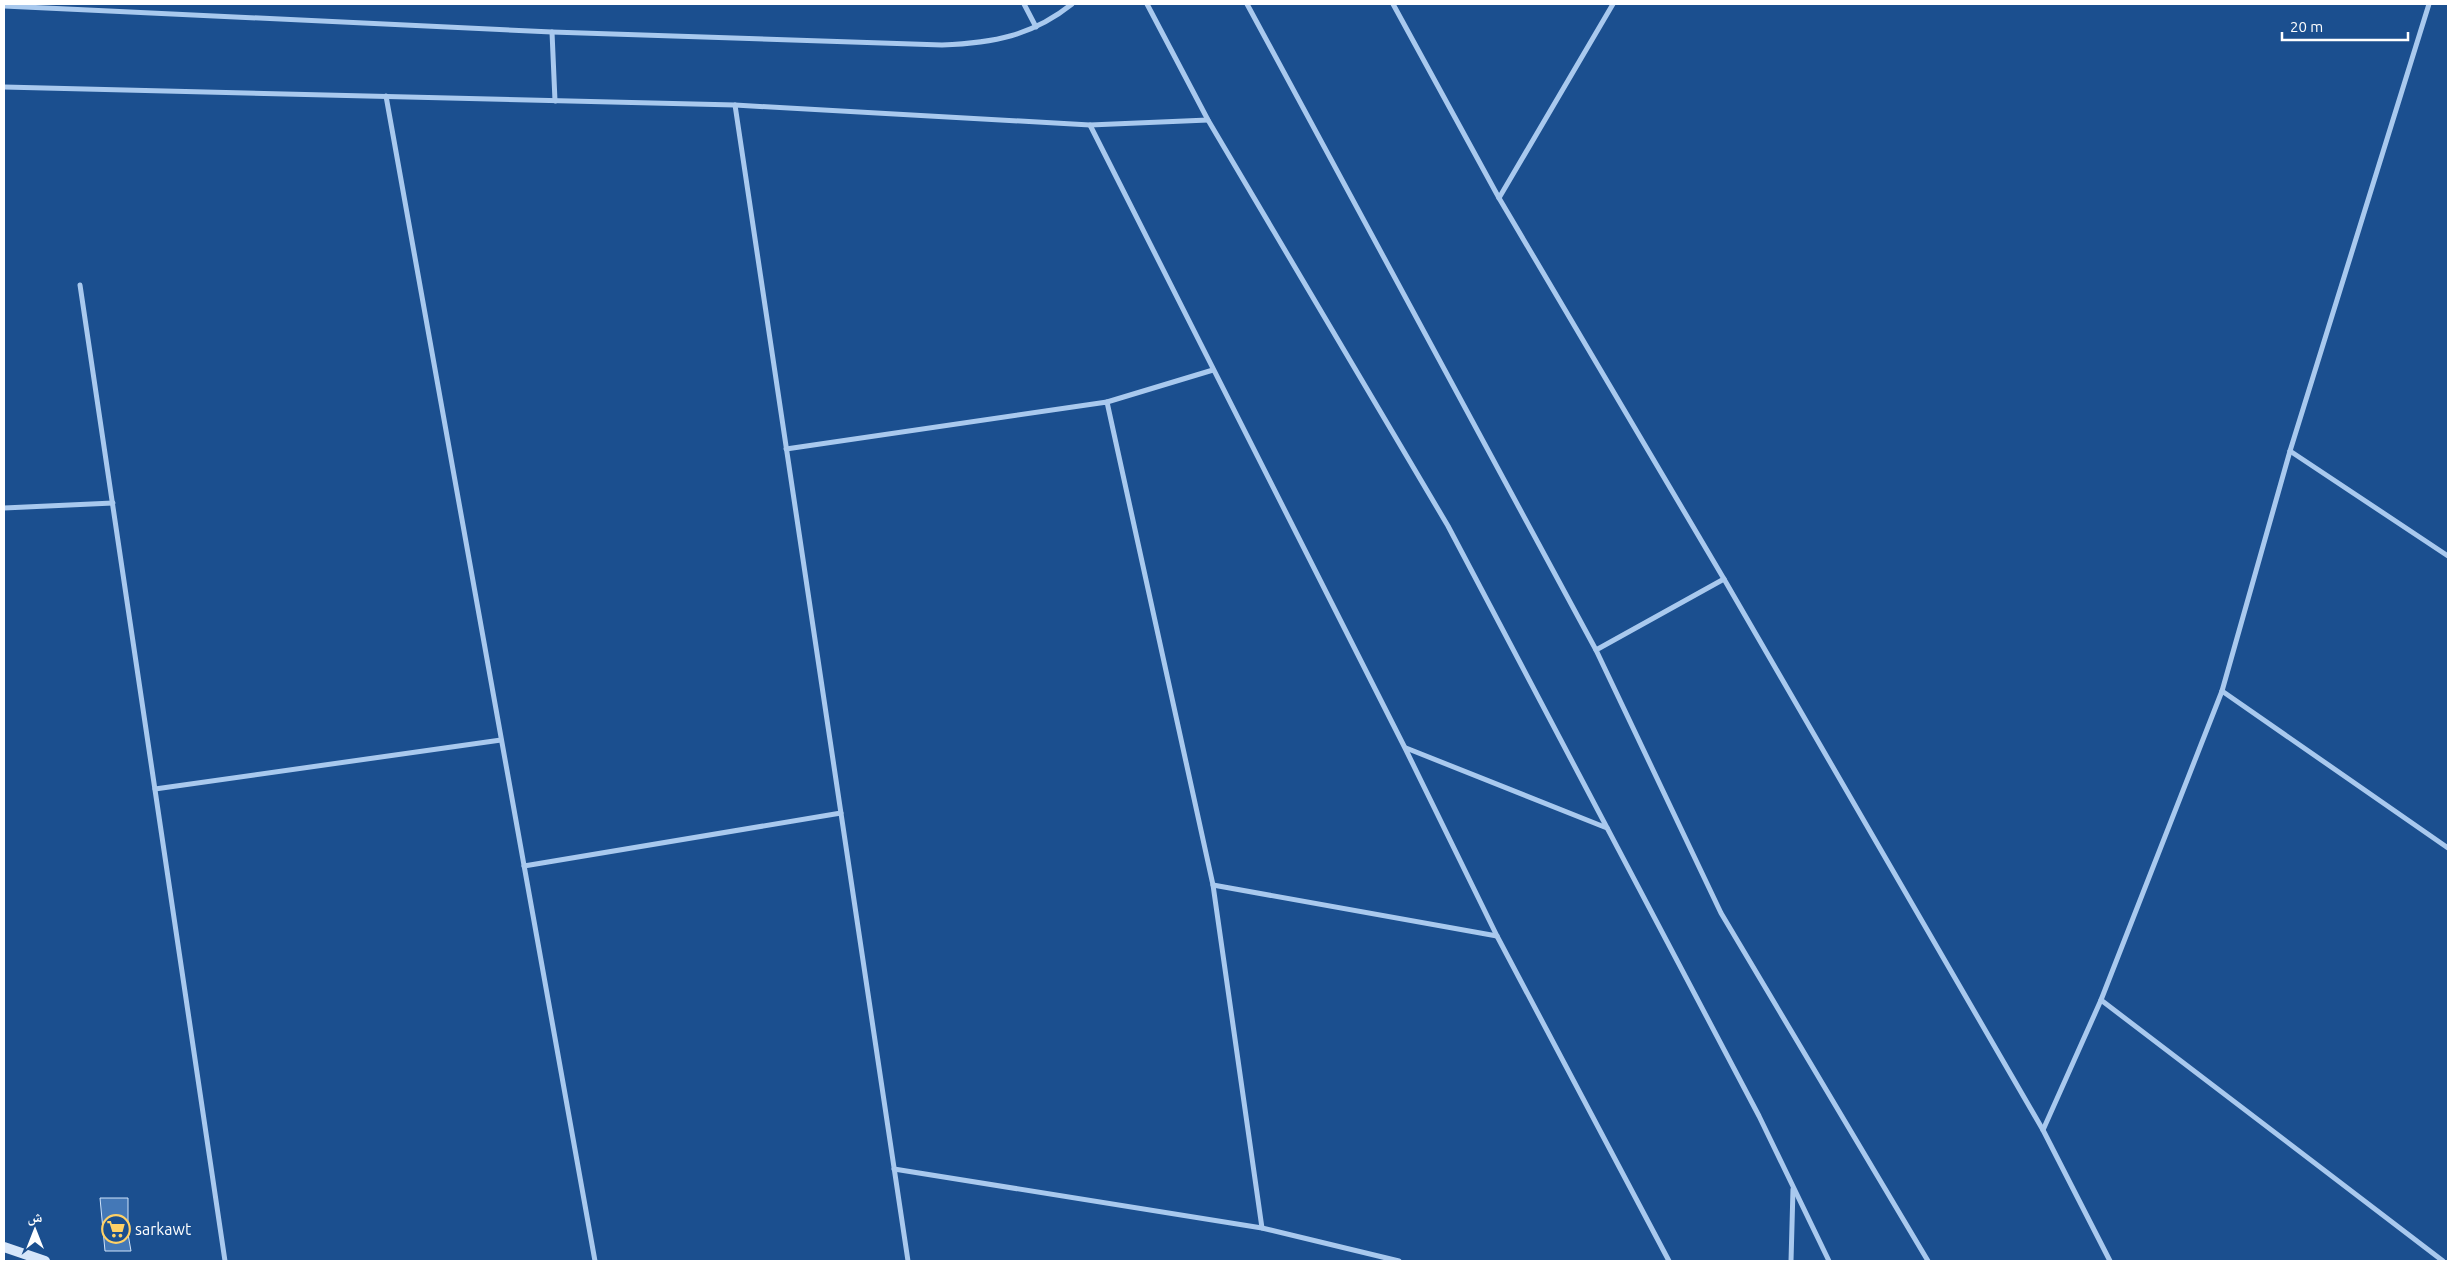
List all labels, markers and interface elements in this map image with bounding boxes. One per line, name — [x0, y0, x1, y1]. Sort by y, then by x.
scale bar — [2282, 10, 2408, 42]
text: 20 m — [2290, 18, 2323, 35]
north arrow — [10, 1205, 60, 1255]
text: ش — [28, 1209, 43, 1226]
supermarket icon: sarkawt — [101, 1214, 131, 1244]
place label: sarkawt — [135, 1220, 192, 1238]

